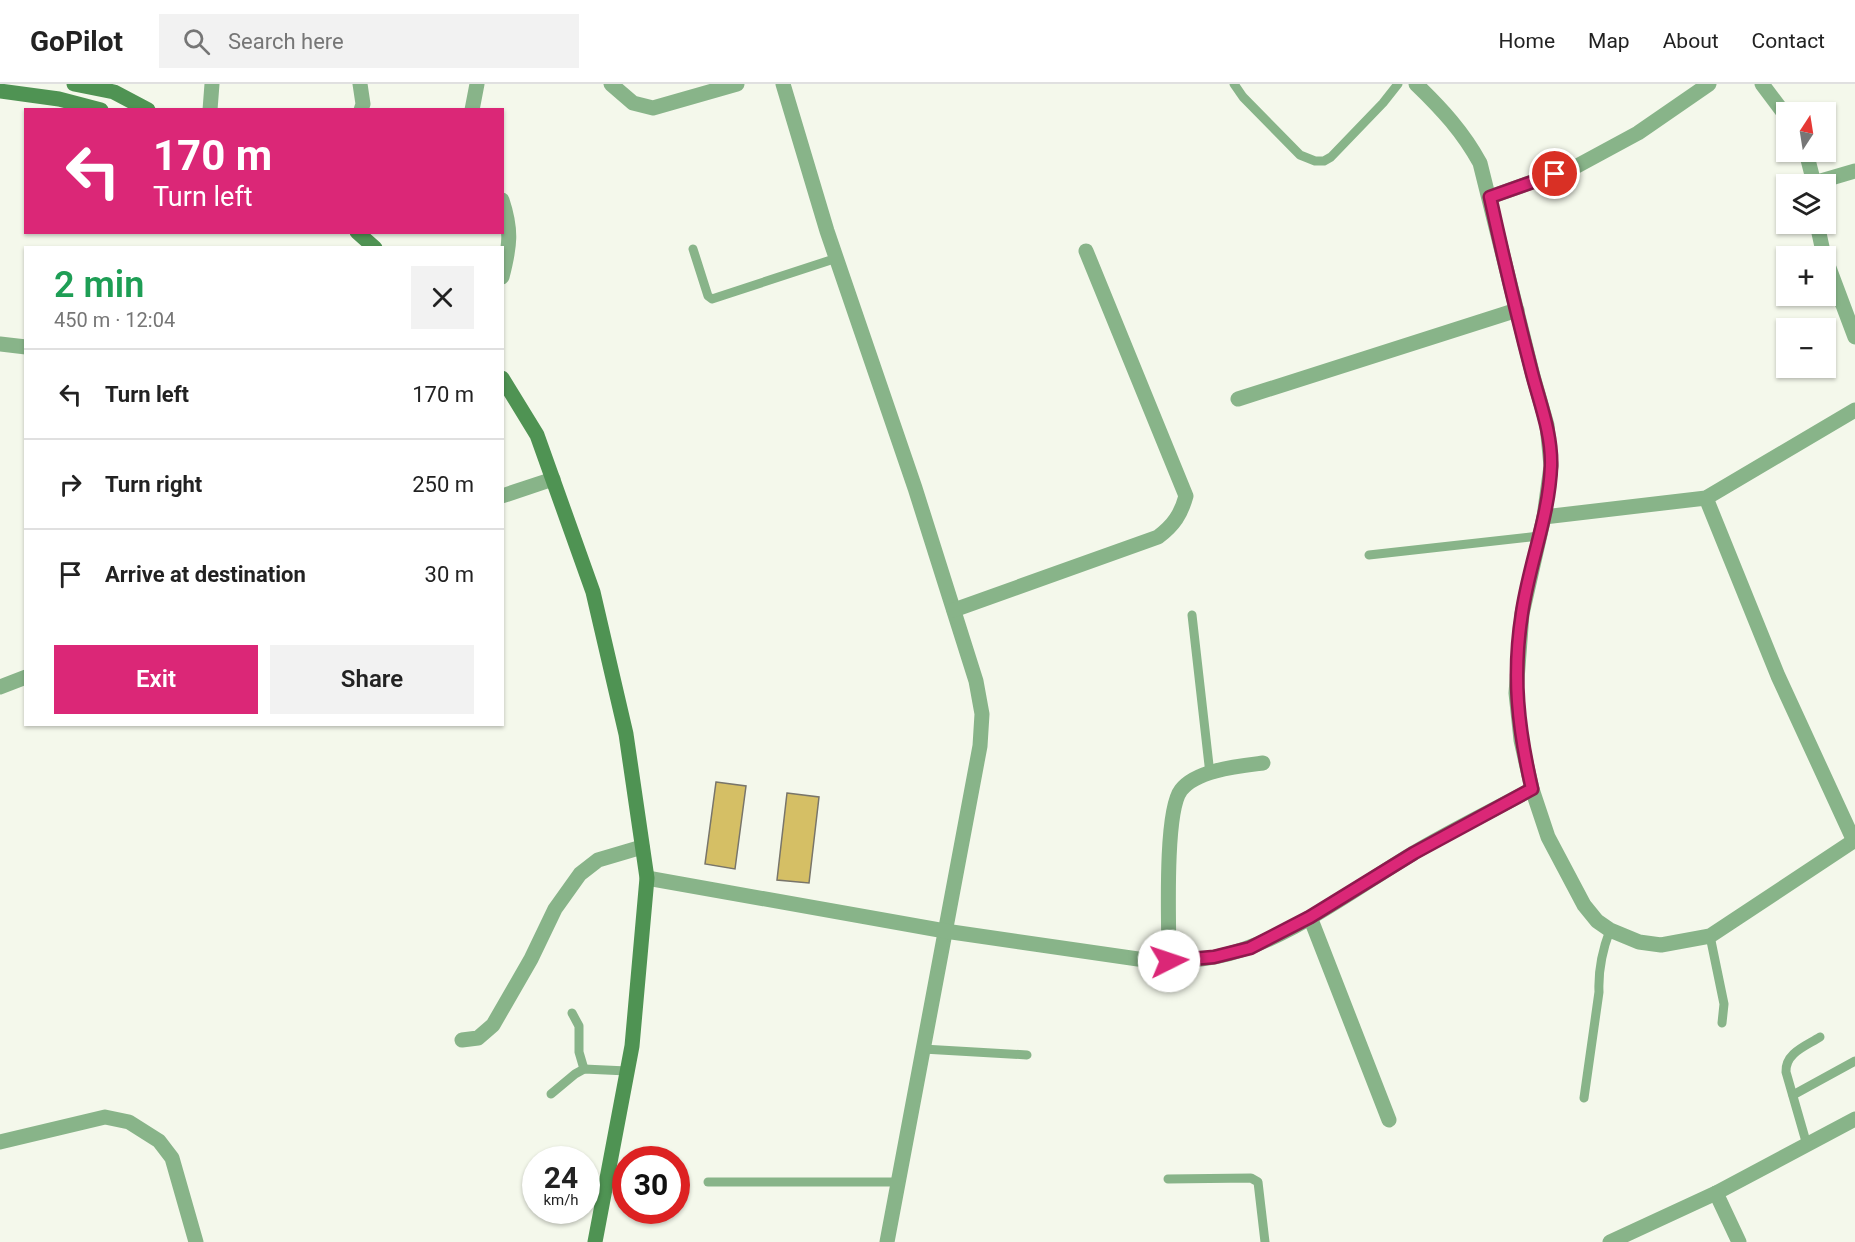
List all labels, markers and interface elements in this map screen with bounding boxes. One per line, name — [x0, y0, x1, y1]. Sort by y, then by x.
search box — [159, 14, 579, 68]
text: GoPilot — [30, 25, 123, 58]
icon: search — [180, 25, 213, 58]
text: Search here — [228, 29, 344, 54]
text: Home — [1499, 29, 1555, 53]
text: Map — [1588, 29, 1630, 53]
text: About — [1663, 29, 1719, 53]
text: Contact — [1752, 29, 1825, 53]
north arrow — [1776, 102, 1836, 162]
map controls — [1776, 102, 1836, 378]
text: 170 m — [153, 131, 272, 180]
icon: left — [54, 132, 132, 210]
pin — [1529, 148, 1580, 199]
icon: arrive — [1538, 157, 1571, 190]
button: layers — [1776, 174, 1836, 234]
text: Turn left — [153, 181, 253, 213]
button: + — [1776, 246, 1836, 306]
text: 2 min — [54, 264, 144, 306]
button: close — [411, 266, 474, 329]
text: 450 m · 12:04 — [54, 308, 175, 332]
button: − — [1776, 318, 1836, 378]
icon: left — [54, 378, 87, 411]
text: Turn left — [105, 382, 189, 407]
text: 170 m — [412, 382, 474, 407]
icon: right — [54, 468, 87, 501]
text: Turn right — [105, 472, 202, 497]
text: 250 m — [412, 472, 474, 497]
icon: arrive — [54, 558, 87, 591]
text: Arrive at destination — [105, 562, 306, 587]
text: 30 m — [425, 562, 474, 587]
button: Exit — [54, 645, 258, 714]
button: Share — [270, 645, 474, 714]
position arrow — [1137, 929, 1201, 993]
speed limit sign: 30 — [612, 1146, 690, 1224]
text: 24 — [544, 1160, 578, 1195]
text: km/h — [543, 1191, 579, 1209]

